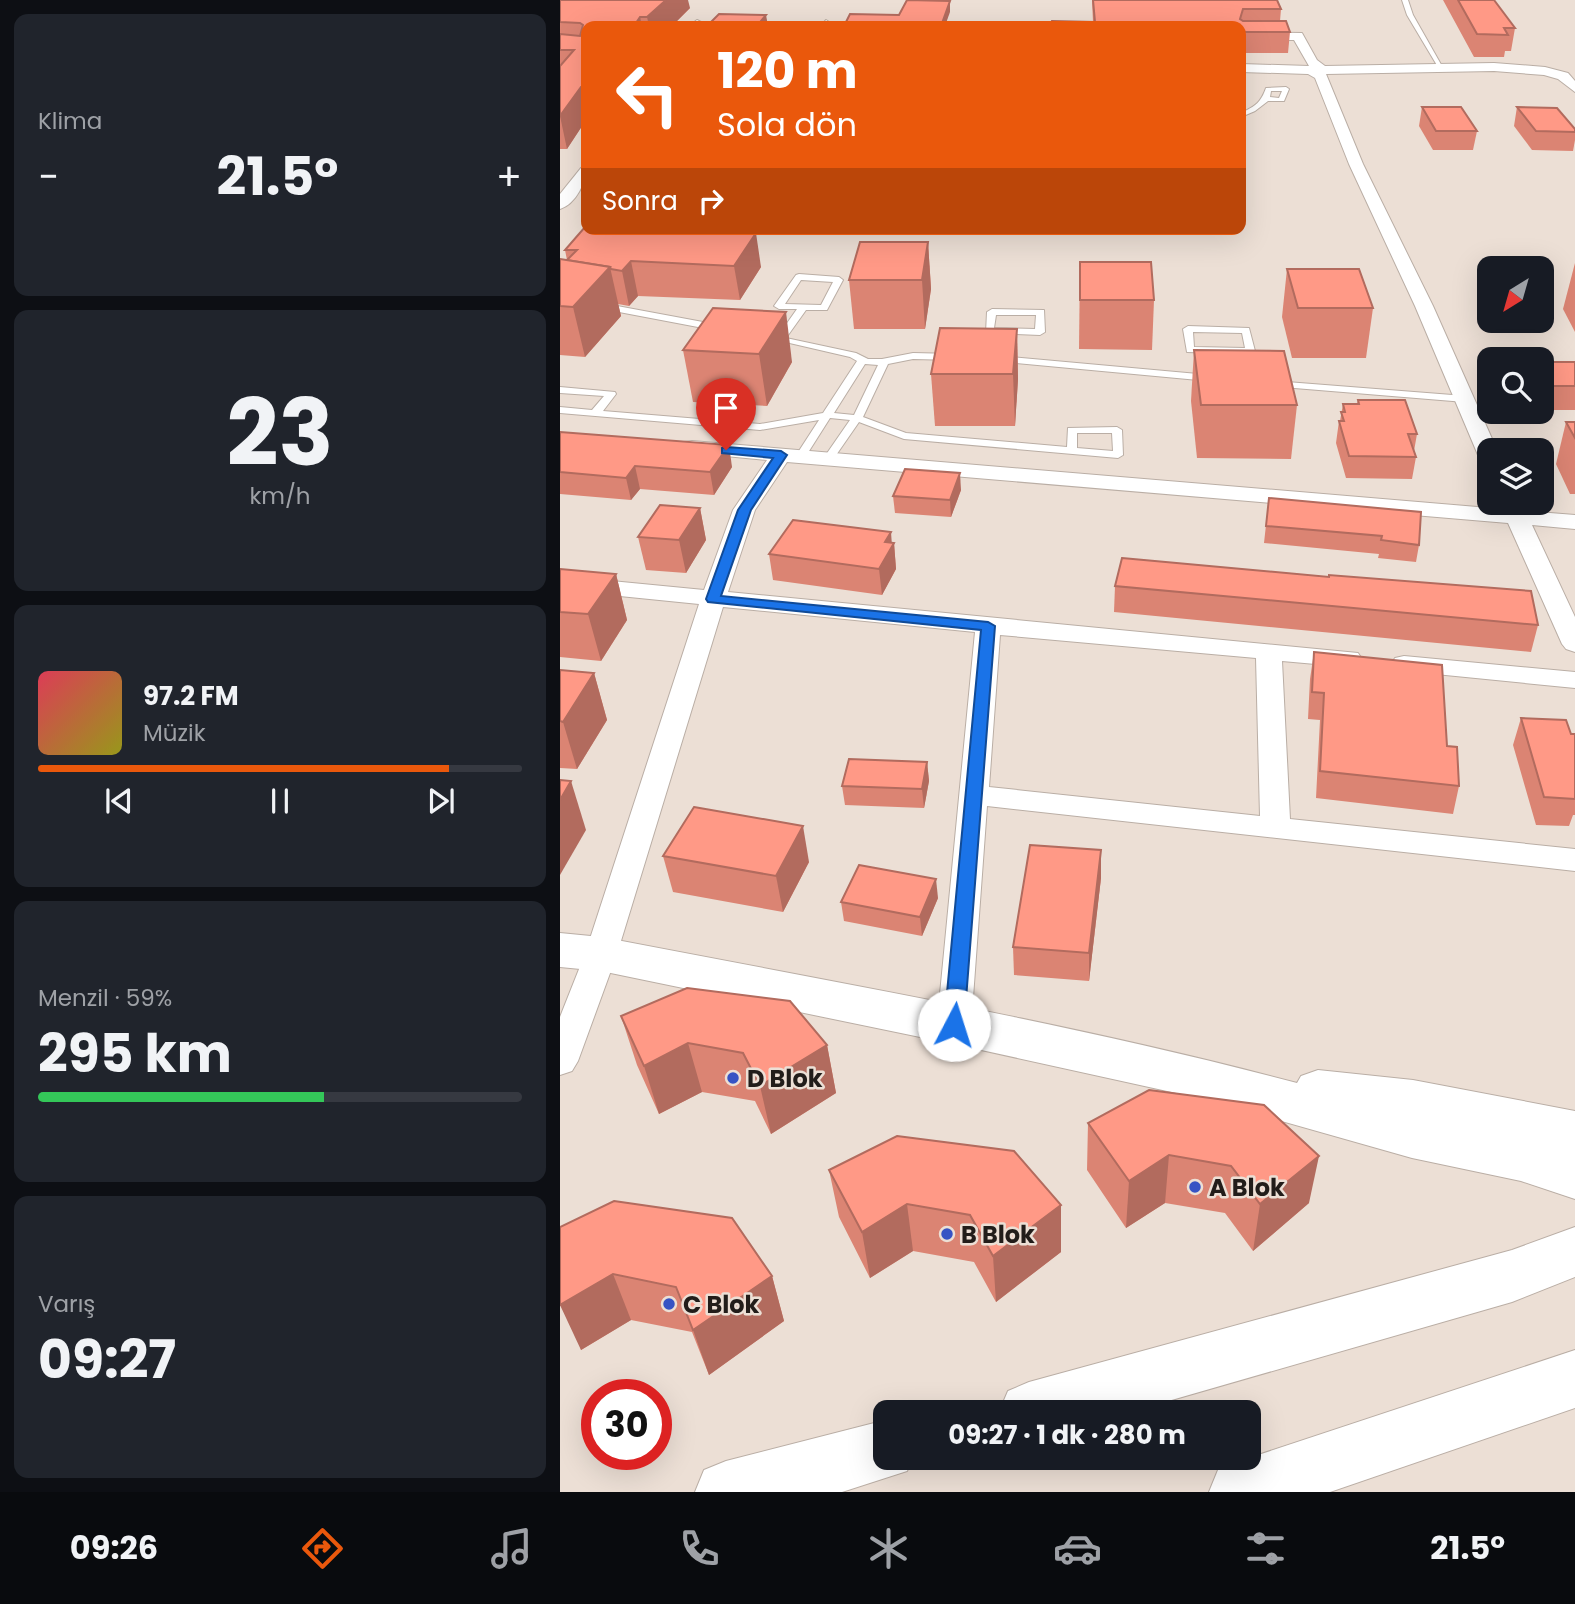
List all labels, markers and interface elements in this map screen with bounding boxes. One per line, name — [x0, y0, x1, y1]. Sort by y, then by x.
text: 120 m — [717, 37, 858, 105]
icon: left — [602, 49, 693, 140]
text: Sola dön — [717, 102, 857, 147]
text: Klima — [38, 105, 102, 137]
text: 21.5° — [217, 140, 338, 213]
text: − — [38, 150, 59, 203]
text: + — [496, 150, 522, 203]
icon: right — [692, 182, 730, 220]
text: Sonra — [602, 183, 678, 219]
north arrow — [1477, 256, 1554, 332]
map controls — [1477, 256, 1554, 515]
button: search — [1477, 347, 1554, 424]
text: 23 — [226, 369, 334, 497]
pin — [696, 378, 756, 450]
icon: arrive — [707, 389, 745, 427]
button: layers — [1477, 438, 1554, 515]
text: km/h — [249, 480, 311, 512]
text: 97.2 FM — [143, 678, 239, 714]
text: Müzik — [143, 717, 206, 749]
icon: previous — [100, 782, 138, 820]
icon: pause — [261, 782, 299, 820]
icon: next — [422, 782, 460, 820]
text: Menzil · 59% — [38, 982, 172, 1014]
position arrow — [917, 988, 991, 1062]
text: 295 km — [38, 1017, 232, 1090]
place label: D Blok — [747, 1062, 823, 1095]
marker: D Blok — [725, 1070, 741, 1086]
place label: A Blok — [1209, 1171, 1285, 1204]
marker: A Blok — [1187, 1179, 1203, 1195]
place label: B Blok — [961, 1218, 1035, 1251]
marker: B Blok — [939, 1226, 955, 1242]
text: Varış — [38, 1288, 95, 1320]
place label: C Blok — [683, 1288, 760, 1321]
marker: C Blok — [661, 1296, 677, 1312]
text: 09:27 — [38, 1323, 176, 1396]
speed limit sign: 30 — [581, 1379, 672, 1470]
text: 09:27 · 1 dk · 280 m — [948, 1417, 1186, 1453]
icon: directions — [298, 1524, 347, 1573]
icon: music — [487, 1524, 536, 1573]
icon: phone — [675, 1524, 724, 1573]
icon: climate — [864, 1524, 913, 1573]
icon: car — [1053, 1524, 1102, 1573]
icon: filters — [1241, 1524, 1290, 1573]
text: 09:26 — [70, 1525, 158, 1570]
text: 21.5° — [1430, 1525, 1505, 1570]

